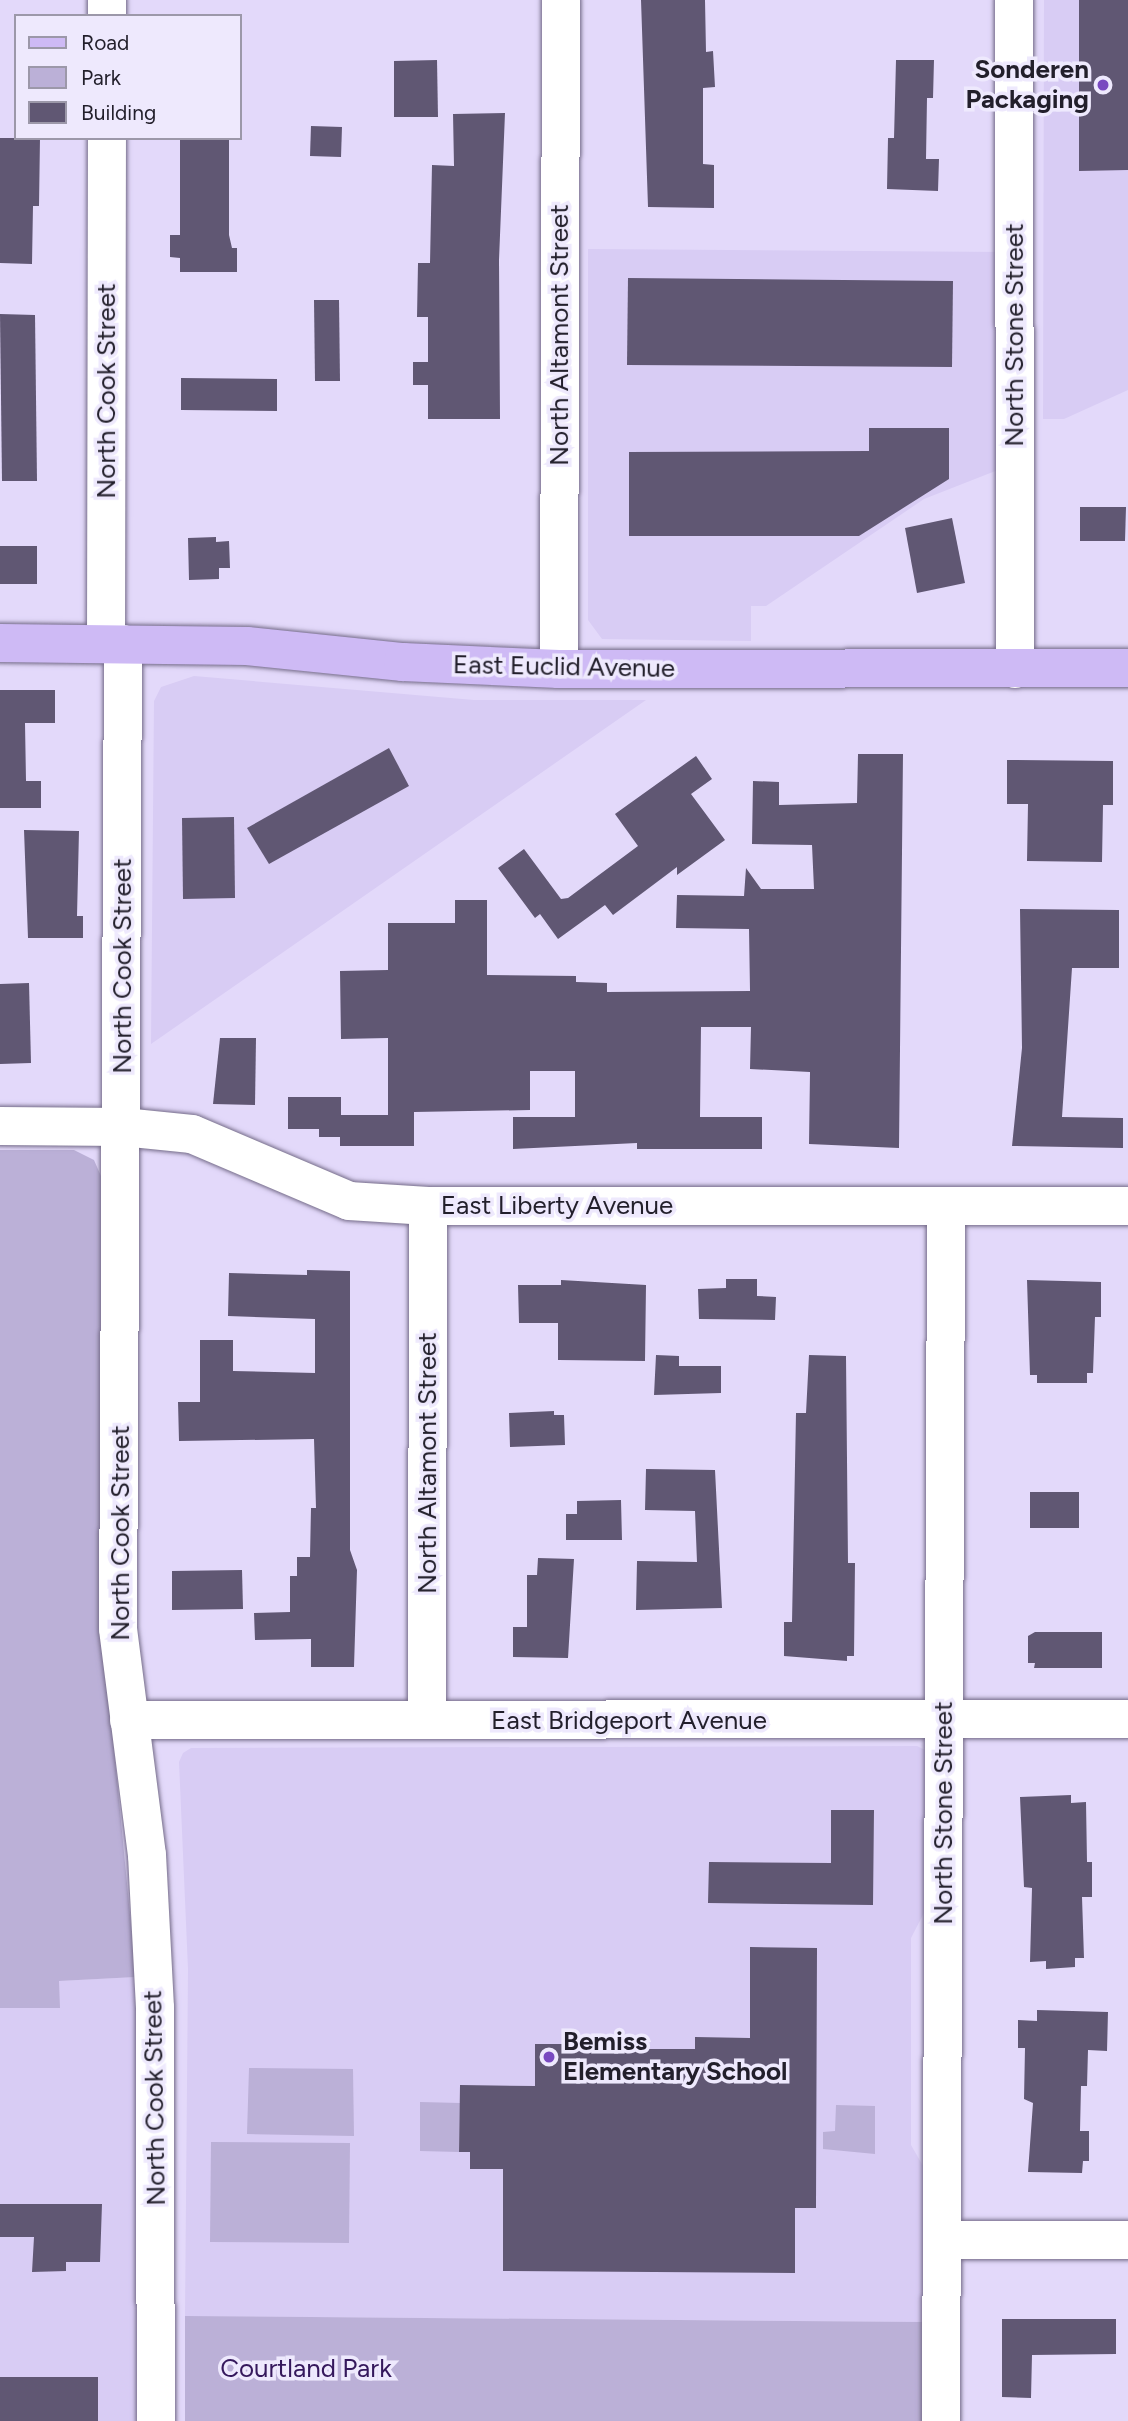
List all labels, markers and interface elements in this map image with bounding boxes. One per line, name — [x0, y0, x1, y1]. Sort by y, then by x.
legend — [14, 14, 242, 140]
text: Road — [81, 30, 129, 55]
place label: Sonderen Packaging — [966, 54, 1089, 116]
text: Park — [81, 65, 121, 90]
marker: Sonderen Packaging — [1095, 77, 1111, 93]
text: Building — [81, 100, 156, 125]
street label: North Altamont Street — [544, 204, 576, 466]
street label: North Stone Street — [999, 223, 1031, 447]
street label: North Cook Street — [91, 283, 123, 499]
street label: East Euclid Avenue — [453, 649, 675, 685]
street label: North Cook Street — [107, 858, 139, 1074]
street label: East Liberty Avenue — [441, 1190, 673, 1222]
street label: North Altamont Street — [412, 1332, 444, 1594]
street label: North Cook Street — [105, 1425, 137, 1641]
street label: North Stone Street — [928, 1701, 960, 1925]
street label: East Bridgeport Avenue — [491, 1705, 767, 1737]
street label: North Cook Street — [138, 1990, 172, 2206]
place label: Bemiss Elementary School — [563, 2026, 787, 2088]
marker: Bemiss Elementary School — [541, 2049, 557, 2065]
park label: Courtland Park — [220, 2353, 392, 2385]

